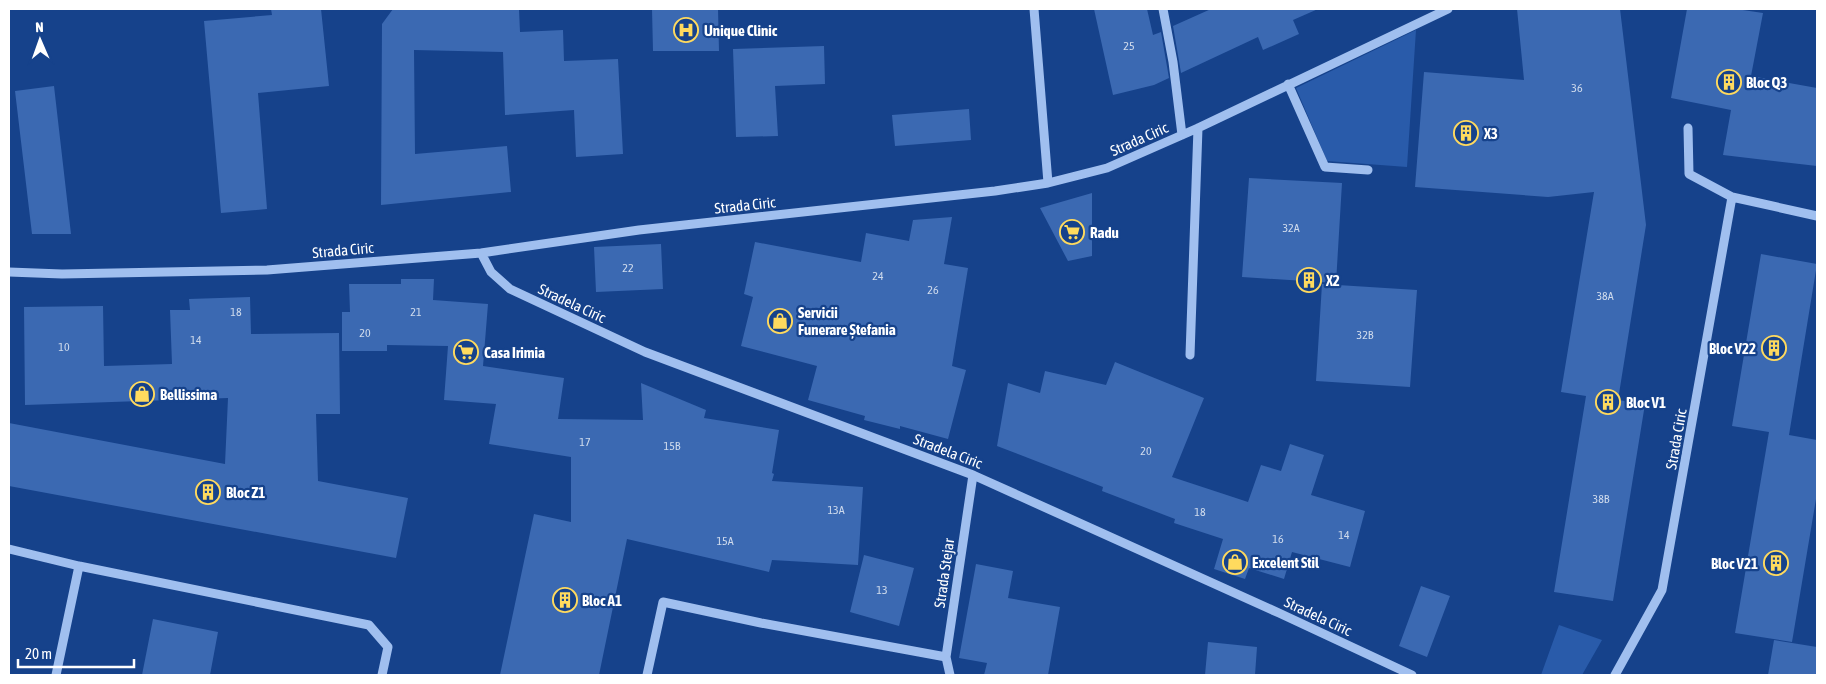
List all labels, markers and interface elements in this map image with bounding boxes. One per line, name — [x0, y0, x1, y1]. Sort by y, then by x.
north arrow — [15, 15, 65, 65]
hospital icon: Unique Clinic — [673, 17, 699, 43]
text: N — [35, 19, 44, 35]
place label: Unique Clinic — [704, 22, 778, 39]
house number: 25 — [1123, 39, 1135, 53]
building icon: Bloc Q3 — [1716, 69, 1742, 95]
place label: Bloc Q3 — [1746, 74, 1787, 91]
house number: 36 — [1571, 81, 1583, 95]
street label: Strada Ciric — [1107, 119, 1171, 159]
building icon: X3 — [1453, 120, 1479, 146]
place label: X3 — [1483, 125, 1498, 142]
street label: Strada Ciric — [714, 193, 777, 217]
supermarket icon: Radu — [1059, 219, 1085, 245]
house number: 32A — [1282, 221, 1300, 235]
place label: Radu — [1090, 224, 1119, 241]
street label: Strada Ciric — [312, 239, 375, 261]
house number: 22 — [622, 261, 634, 275]
building icon: X2 — [1296, 267, 1322, 293]
house number: 24 — [872, 269, 884, 283]
place label: X2 — [1325, 272, 1340, 289]
street label: Stradela Ciric — [536, 280, 609, 326]
house number: 26 — [927, 283, 939, 297]
house number: 38A — [1596, 289, 1614, 303]
place label: Servicii Funerare Ștefania — [798, 304, 896, 339]
house number: 18 — [230, 305, 242, 319]
house number: 21 — [410, 305, 422, 319]
shop icon: Servicii Funerare Ștefania — [767, 308, 793, 334]
house number: 20 — [359, 326, 371, 340]
house number: 32B — [1357, 328, 1374, 342]
house number: 14 — [190, 333, 202, 347]
building icon: Bloc V22 — [1761, 335, 1787, 361]
supermarket icon: Casa Irimia — [453, 339, 479, 365]
house number: 10 — [58, 340, 70, 354]
place label: Bloc V22 — [1709, 340, 1756, 357]
place label: Casa Irimia — [484, 344, 545, 361]
shop icon: Bellissima — [129, 381, 155, 407]
place label: Bellissima — [160, 386, 217, 403]
building icon: Bloc V1 — [1595, 389, 1621, 415]
place label: Bloc V1 — [1626, 394, 1666, 411]
street label: Strada Ciric — [1662, 407, 1690, 471]
street label: Stradela Ciric — [911, 430, 985, 472]
house number: 17 — [579, 435, 591, 449]
house number: 15B — [664, 439, 681, 453]
house number: 20 — [1140, 444, 1152, 458]
building icon: Bloc Z1 — [195, 479, 221, 505]
place label: Bloc Z1 — [226, 484, 265, 501]
house number: 38B — [1593, 492, 1610, 506]
house number: 13A — [827, 503, 845, 517]
house number: 18 — [1194, 505, 1206, 519]
house number: 14 — [1338, 528, 1350, 542]
house number: 16 — [1272, 532, 1284, 546]
house number: 15A — [716, 534, 734, 548]
street label: Strada Stejar — [931, 537, 957, 609]
shop icon: Excelent Stil — [1222, 549, 1248, 575]
building icon: Bloc V21 — [1763, 550, 1789, 576]
place label: Excelent Stil — [1252, 554, 1320, 571]
place label: Bloc V21 — [1711, 555, 1758, 572]
house number: 13 — [876, 583, 888, 597]
building icon: Bloc A1 — [552, 587, 578, 613]
place label: Bloc A1 — [582, 592, 622, 609]
street label: Stradela Ciric — [1282, 593, 1355, 639]
scale bar — [18, 636, 134, 668]
text: 20 m — [25, 645, 52, 662]

